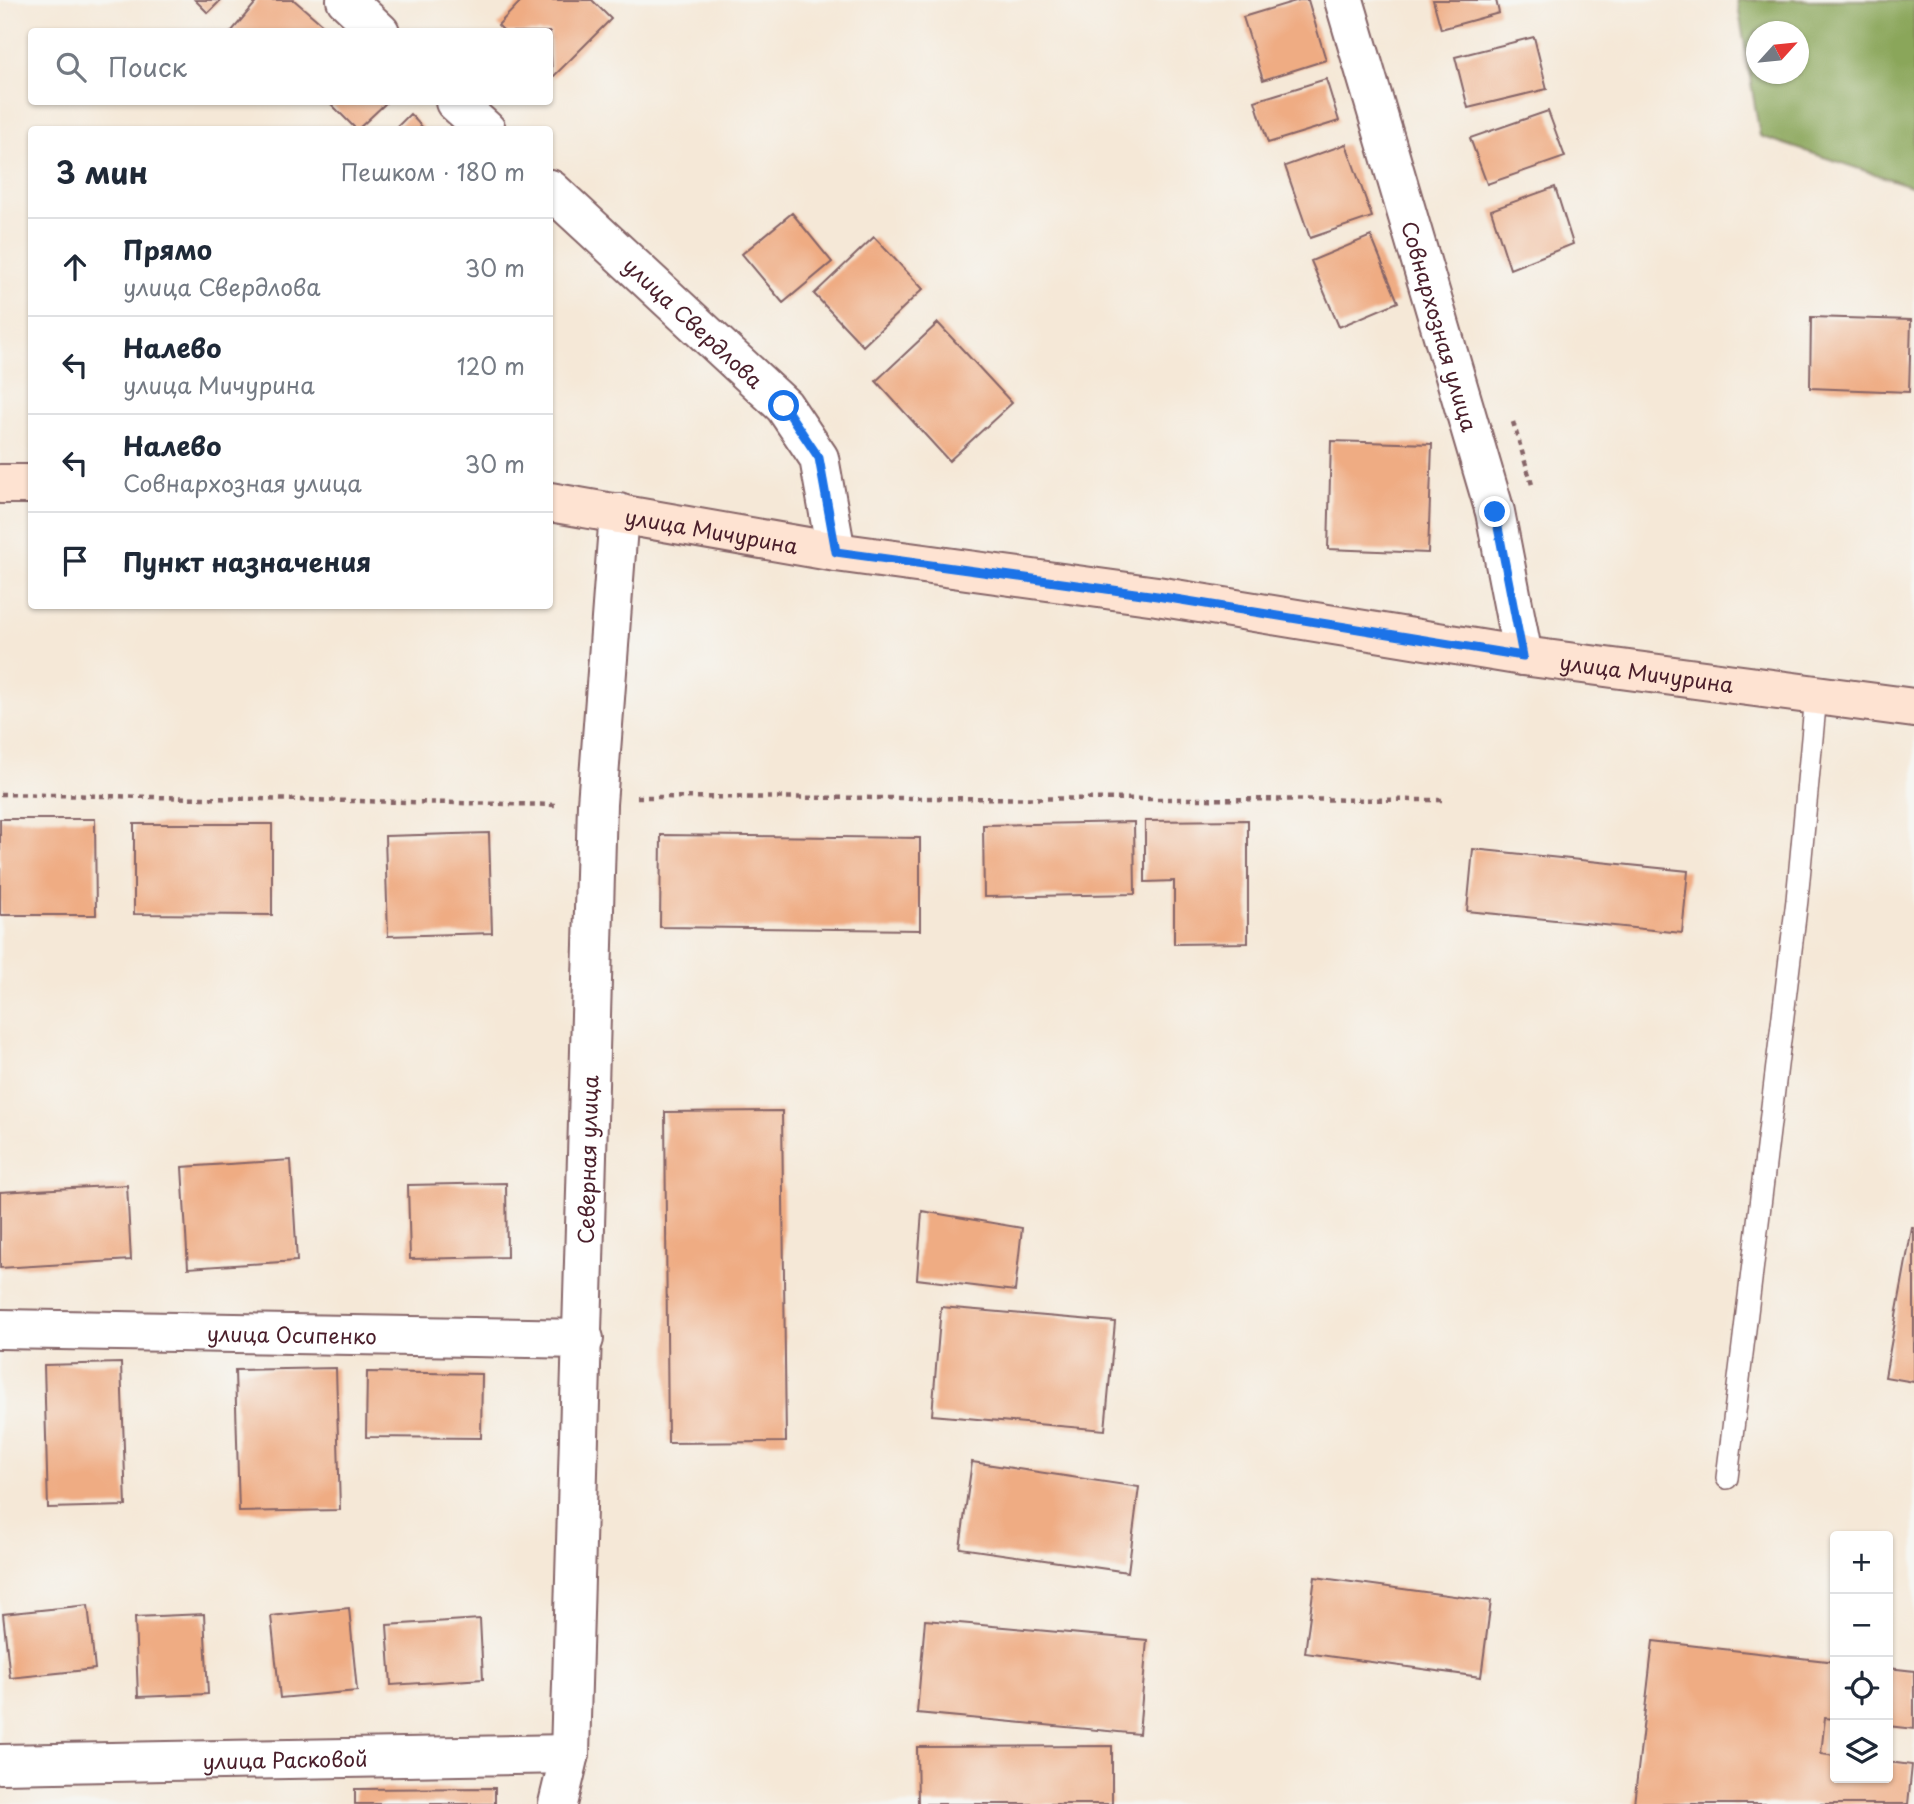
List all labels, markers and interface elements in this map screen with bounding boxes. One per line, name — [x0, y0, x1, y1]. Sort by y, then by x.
north arrow — [1746, 21, 1809, 84]
search box — [28, 28, 553, 105]
text: Поиск — [108, 47, 187, 86]
icon: search — [52, 48, 90, 86]
text: 3 мин — [56, 149, 148, 194]
text: Пешком · 180 m — [341, 154, 525, 189]
street label: Совнархозная улица — [1394, 217, 1487, 436]
text: Прямо — [123, 230, 212, 269]
icon: ahead — [56, 248, 94, 286]
street label: улица Свердлова — [617, 249, 771, 395]
text: 30 m — [464, 250, 525, 285]
text: улица Свердлова — [123, 269, 321, 304]
text: Налево — [123, 328, 221, 367]
icon: left — [56, 346, 94, 384]
text: 120 m — [457, 348, 525, 383]
text: улица Мичурина — [123, 367, 315, 402]
route start — [768, 390, 799, 421]
text: Налево — [123, 426, 221, 465]
icon: left — [56, 444, 94, 482]
text: 30 m — [464, 446, 525, 481]
text: Совнархозная улица — [123, 465, 362, 500]
route end — [1479, 496, 1510, 527]
street label: улица Мичурина — [623, 499, 801, 561]
icon: arrive — [56, 542, 94, 580]
text: Пункт назначения — [123, 542, 371, 581]
street label: улица Мичурина — [1558, 645, 1736, 700]
street label: Северная улица — [568, 1074, 605, 1245]
street label: улица Осипенко — [207, 1317, 377, 1351]
map controls — [1830, 1531, 1893, 1783]
button: + — [1830, 1531, 1893, 1594]
button: − — [1830, 1594, 1893, 1657]
button: locate — [1830, 1657, 1893, 1720]
button: layers — [1830, 1720, 1893, 1783]
street label: улица Расковой — [202, 1742, 368, 1776]

